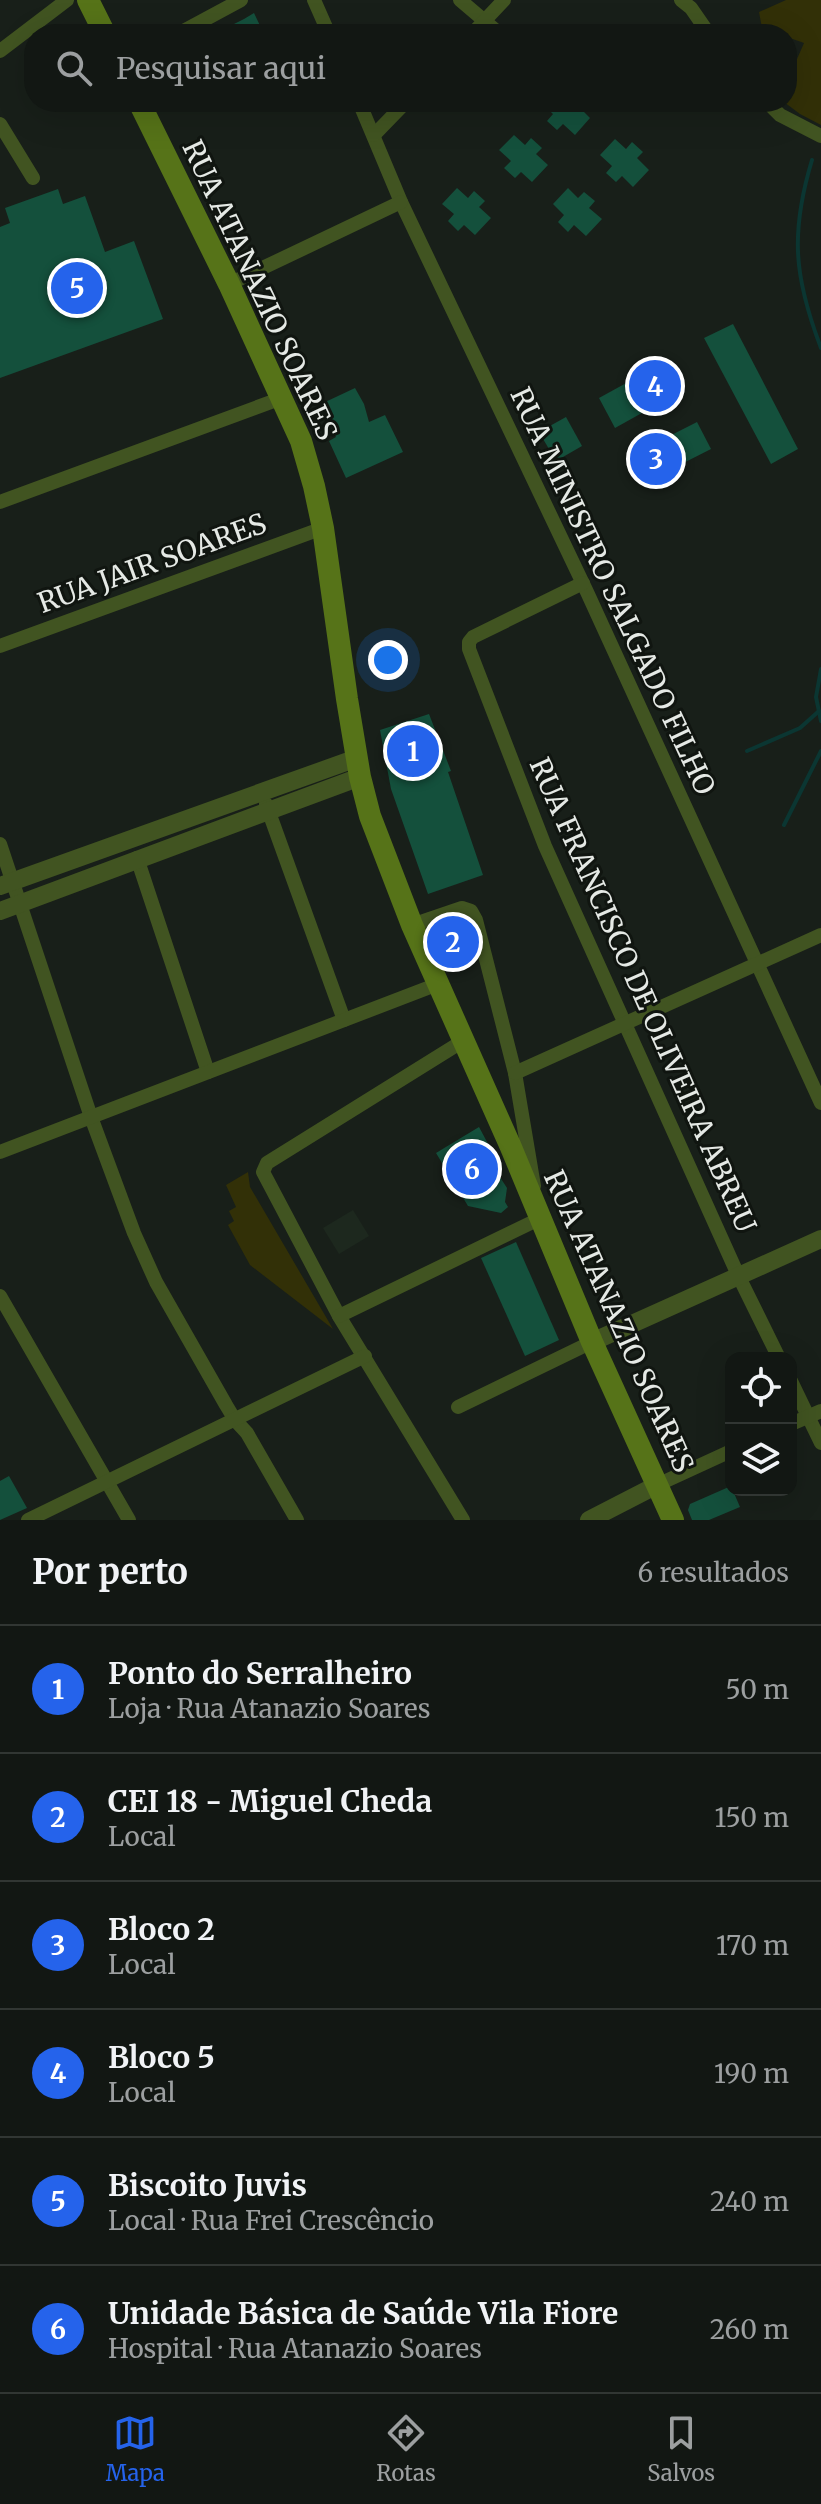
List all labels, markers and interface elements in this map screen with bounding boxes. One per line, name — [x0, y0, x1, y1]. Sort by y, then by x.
search box — [24, 24, 797, 112]
icon: search — [52, 46, 96, 90]
text: Pesquisar aqui — [116, 49, 326, 87]
street label: RUA ATANAZIO SOARES — [175, 134, 345, 446]
pin: 5 — [51, 258, 103, 318]
pin: 4 — [629, 356, 681, 416]
street label: RUA MINISTRO SALGADO FILHO — [503, 382, 723, 800]
pin: 3 — [630, 429, 682, 489]
street label: RUA JAIR SOARES — [33, 505, 271, 621]
your location — [368, 640, 408, 680]
pin: 1 — [387, 721, 439, 781]
street label: RUA FRANCISCO DE OLIVEIRA ABREU — [522, 752, 764, 1238]
pin: 2 — [427, 912, 479, 972]
pin: 6 — [446, 1139, 498, 1199]
street label: RUA ATANAZIO SOARES — [536, 1164, 702, 1478]
map controls — [725, 1352, 797, 1496]
button: locate — [725, 1352, 797, 1424]
button: layers — [725, 1424, 797, 1496]
text: Por perto — [32, 1551, 188, 1593]
text: 6 resultados — [638, 1556, 789, 1589]
text: Ponto do Serralheiro — [108, 1654, 412, 1692]
text: 1 — [52, 1673, 64, 1706]
text: 50 m — [725, 1673, 789, 1706]
text: Loja · Rua Atanazio Soares — [108, 1692, 430, 1725]
text: CEI 18 - Miguel Cheda — [108, 1782, 432, 1820]
text: 2 — [50, 1801, 66, 1834]
text: 150 m — [715, 1801, 789, 1834]
text: Local — [108, 1820, 176, 1853]
text: Bloco 2 — [108, 1910, 215, 1948]
text: 3 — [51, 1929, 65, 1962]
text: 170 m — [716, 1929, 789, 1962]
text: Local — [108, 1948, 176, 1981]
text: Bloco 5 — [108, 2038, 215, 2076]
text: 4 — [50, 2057, 66, 2090]
text: 190 m — [714, 2057, 789, 2090]
text: Local — [108, 2076, 176, 2109]
text: Biscoito Juvis — [108, 2166, 307, 2204]
text: 5 — [50, 2185, 66, 2218]
text: 240 m — [710, 2185, 789, 2218]
text: Local · Rua Frei Crescêncio — [108, 2204, 434, 2237]
text: Unidade Básica de Saúde Vila Fiore — [108, 2294, 618, 2332]
text: 6 — [50, 2313, 66, 2346]
text: 260 m — [710, 2313, 789, 2346]
text: Hospital · Rua Atanazio Soares — [108, 2332, 482, 2365]
tab: Mapa — [106, 2411, 165, 2487]
tab: Rotas — [376, 2411, 436, 2487]
tab: Salvos — [647, 2411, 715, 2487]

